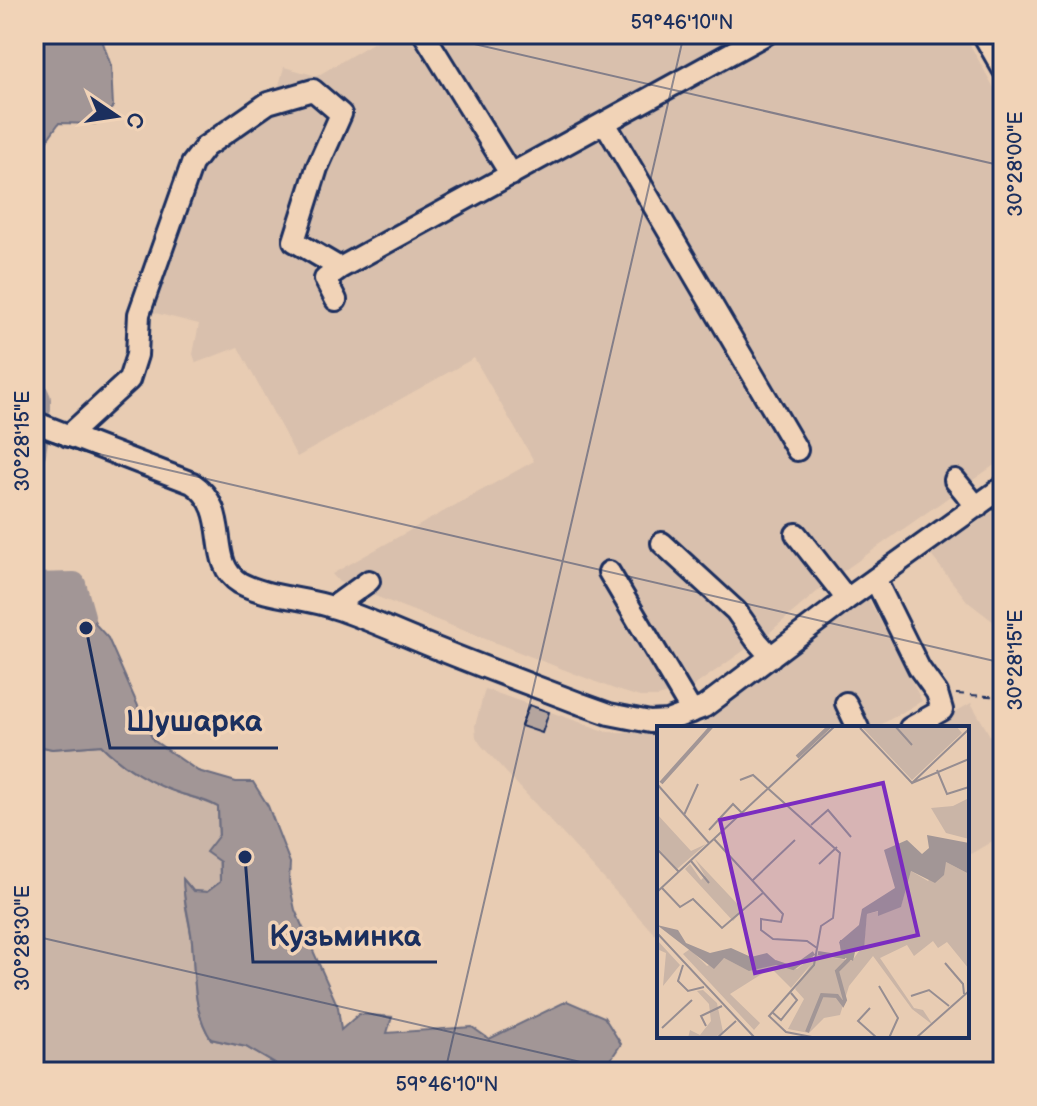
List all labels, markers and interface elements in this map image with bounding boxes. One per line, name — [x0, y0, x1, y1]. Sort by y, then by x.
text: 59°46'10"N — [630, 11, 734, 35]
north arrow — [76, 76, 156, 156]
text: С — [119, 110, 149, 131]
text: 30°28'00"E — [1004, 111, 1028, 217]
text: 30°28'15"E — [11, 390, 35, 492]
text: 30°28'15"E — [1004, 609, 1028, 711]
callout: Шушарка — [110, 694, 278, 748]
text: Шушарка — [126, 704, 263, 740]
inset map — [657, 726, 969, 1038]
text: 30°28'30"E — [11, 885, 35, 991]
callout: Кузьминка — [253, 908, 437, 962]
text: Кузьминка — [269, 919, 421, 955]
text: 59°46'10"N — [395, 1073, 499, 1097]

